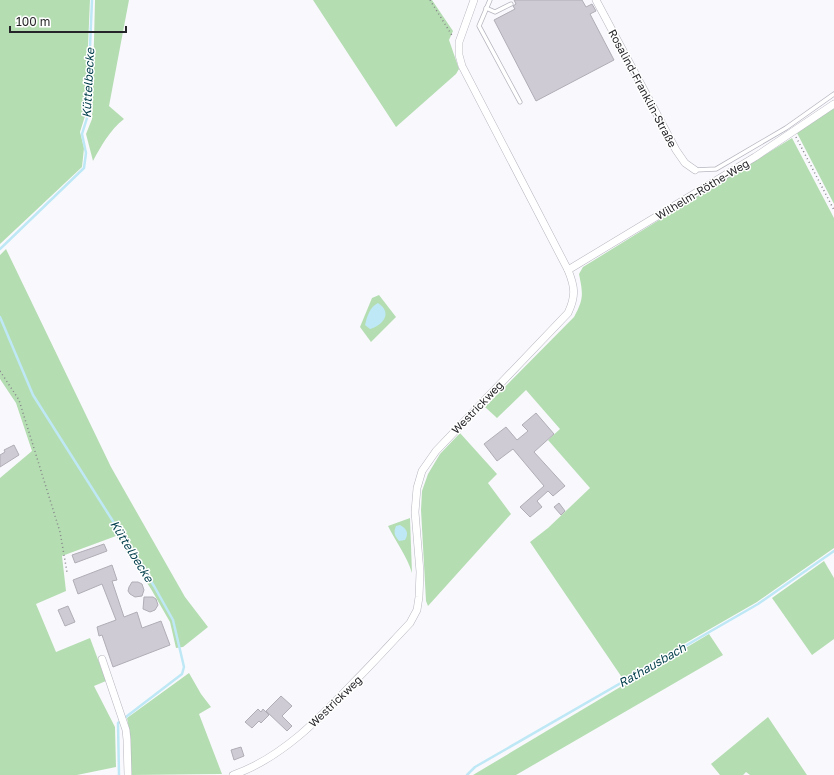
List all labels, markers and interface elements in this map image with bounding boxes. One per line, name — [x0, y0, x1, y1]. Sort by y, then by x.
scale bar — [10, 8, 126, 34]
text: 100 m — [16, 14, 50, 29]
street label: Rosalind-Franklin-Straße — [606, 27, 680, 149]
water label: Küttelbecke — [79, 47, 97, 118]
street label: Wilhelm-Röthe-Weg — [653, 156, 751, 222]
street label: Westrickweg — [449, 378, 505, 436]
water label: Küttelbecke — [107, 517, 157, 586]
water label: Rathausbach — [616, 639, 689, 690]
street label: Westrickweg — [306, 673, 364, 729]

